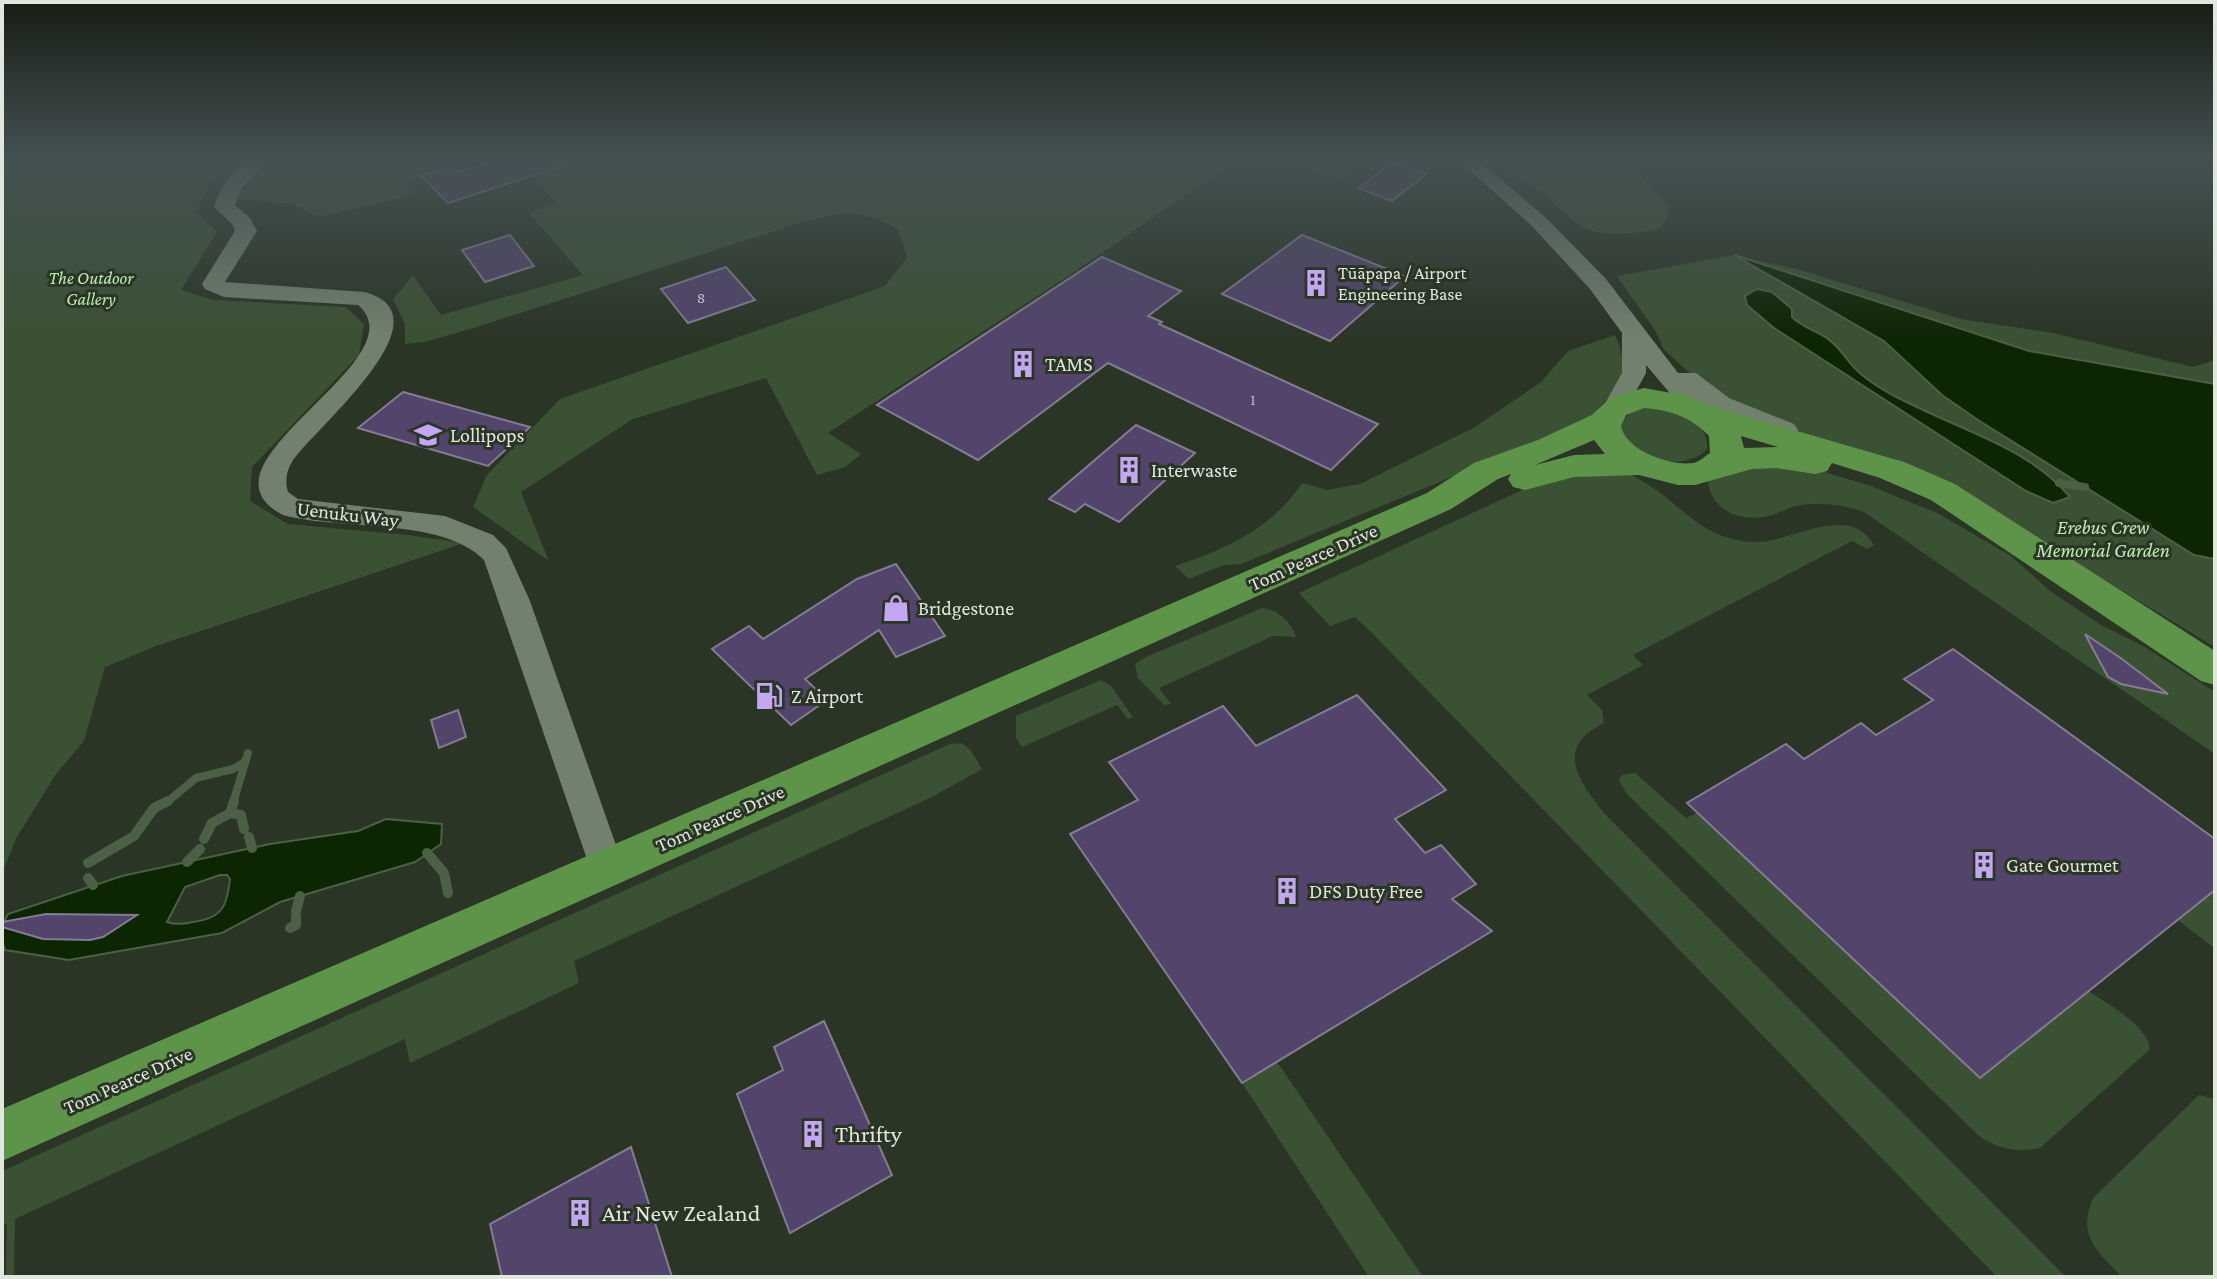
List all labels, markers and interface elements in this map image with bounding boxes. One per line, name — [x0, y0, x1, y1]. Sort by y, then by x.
place label: Tūāpapa / Airport Engineering Base — [1338, 263, 1467, 304]
park label: The Outdoor Gallery — [48, 268, 134, 309]
building icon: Tūāpapa / Airport Engineering Base — [1301, 268, 1331, 298]
house number: 8 — [697, 289, 705, 306]
building icon: TAMS — [1008, 349, 1038, 379]
place label: TAMS — [1045, 353, 1093, 375]
house number: 1 — [1250, 391, 1256, 408]
school or university icon: Lollipops — [413, 420, 443, 450]
place label: Lollipops — [450, 424, 525, 447]
building icon: Interwaste — [1114, 455, 1144, 485]
place label: Interwaste — [1151, 459, 1237, 481]
street label: Uenuku Way — [296, 497, 401, 532]
park label: Erebus Crew Memorial Garden — [2035, 516, 2170, 561]
street label: Tom Pearce Drive — [1245, 519, 1381, 595]
shop icon: Bridgestone — [881, 593, 911, 623]
place label: Bridgestone — [918, 597, 1014, 620]
fuel station icon: Z Airport — [754, 681, 784, 711]
place label: Z Airport — [791, 685, 863, 708]
street label: Tom Pearce Drive — [652, 780, 788, 856]
building icon: Gate Gourmet — [1969, 850, 1999, 880]
place label: Gate Gourmet — [2006, 854, 2119, 876]
building icon: DFS Duty Free — [1272, 876, 1302, 906]
place label: DFS Duty Free — [1309, 880, 1423, 903]
street label: Tom Pearce Drive — [60, 1042, 196, 1118]
building icon: Thrifty — [798, 1119, 828, 1149]
place label: Thrifty — [835, 1120, 903, 1147]
building icon: Air New Zealand — [565, 1198, 595, 1228]
place label: Air New Zealand — [602, 1199, 761, 1226]

